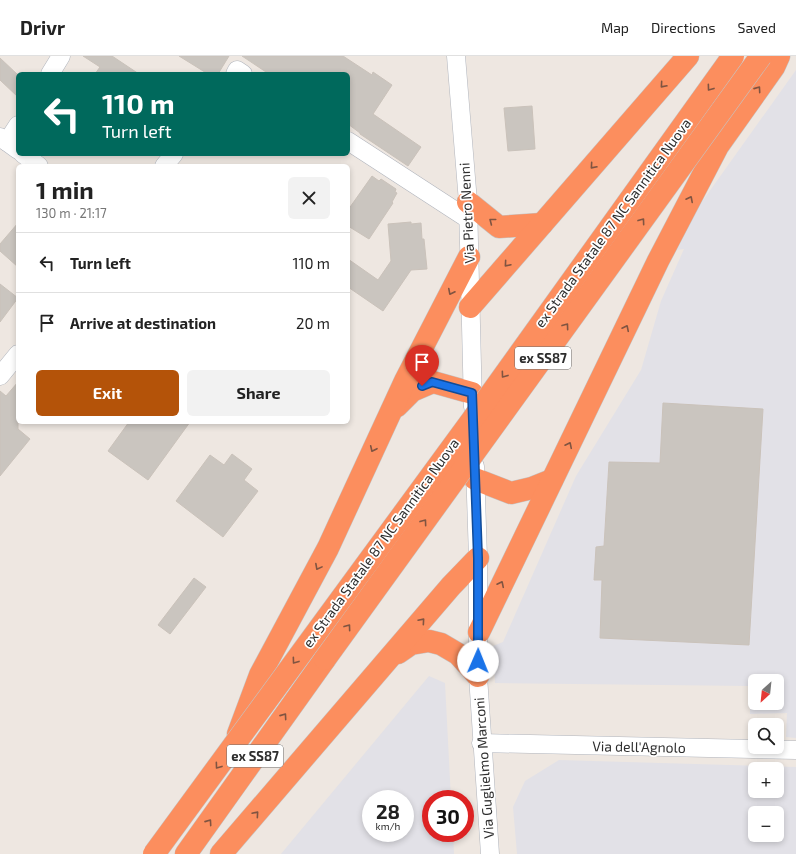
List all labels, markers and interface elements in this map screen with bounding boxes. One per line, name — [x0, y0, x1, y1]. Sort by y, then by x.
text: Drivr — [20, 16, 65, 39]
text: Map — [601, 19, 629, 36]
text: Directions — [651, 19, 716, 36]
text: Saved — [738, 19, 776, 36]
one-way arrow — [660, 81, 667, 88]
one-way arrow — [708, 83, 715, 90]
text: 110 m — [102, 86, 175, 120]
one-way arrow — [753, 86, 760, 93]
icon: left — [36, 88, 88, 140]
street label: ex Strada Statale 87 NC Sannitica Nuova — [531, 115, 694, 331]
text: Turn left — [102, 120, 172, 142]
street label: Via Pietro Nenni — [455, 162, 478, 264]
one-way arrow — [590, 162, 597, 169]
text: 1 min — [36, 175, 94, 204]
button: close — [288, 177, 330, 219]
one-way arrow — [686, 196, 693, 203]
text: 130 m · 21:17 — [36, 205, 107, 221]
one-way arrow — [489, 218, 496, 225]
one-way arrow — [637, 218, 644, 225]
icon: left — [36, 252, 58, 274]
text: Turn left — [70, 254, 131, 272]
text: 110 m — [293, 254, 330, 272]
one-way arrow — [505, 260, 512, 267]
one-way arrow — [448, 288, 456, 295]
icon: arrive — [36, 312, 58, 334]
text: Arrive at destination — [70, 314, 216, 332]
text: 20 m — [296, 314, 330, 332]
one-way arrow — [561, 323, 569, 330]
one-way arrow — [621, 325, 629, 332]
pin — [405, 345, 439, 386]
road number: ex SS87 — [515, 347, 571, 369]
icon: arrive — [411, 351, 433, 373]
button: Exit — [36, 370, 179, 416]
button: Share — [187, 370, 330, 416]
one-way arrow — [502, 371, 509, 378]
street label: ex Strada Statale 87 NC Sannitica Nuova — [299, 435, 462, 651]
one-way arrow — [564, 441, 572, 449]
one-way arrow — [370, 445, 378, 453]
one-way arrow — [419, 519, 427, 526]
one-way arrow — [315, 563, 322, 570]
one-way arrow — [497, 581, 504, 588]
one-way arrow — [418, 618, 425, 625]
one-way arrow — [343, 625, 350, 632]
position arrow — [457, 640, 499, 682]
one-way arrow — [293, 657, 300, 664]
north arrow — [748, 674, 784, 710]
map controls — [748, 674, 784, 842]
street label: Via Guglielmo Marconi — [470, 697, 497, 839]
one-way arrow — [279, 714, 286, 721]
button: search — [748, 718, 784, 754]
street label: Via dell'Agnolo — [592, 737, 686, 756]
road number: ex SS87 — [227, 745, 283, 767]
one-way arrow — [216, 762, 223, 769]
button: + — [748, 762, 784, 798]
speed limit sign: 30 — [422, 790, 474, 842]
text: 28 — [376, 799, 400, 823]
button: − — [748, 806, 784, 842]
one-way arrow — [252, 811, 259, 819]
one-way arrow — [204, 820, 211, 827]
text: km/h — [376, 820, 400, 832]

